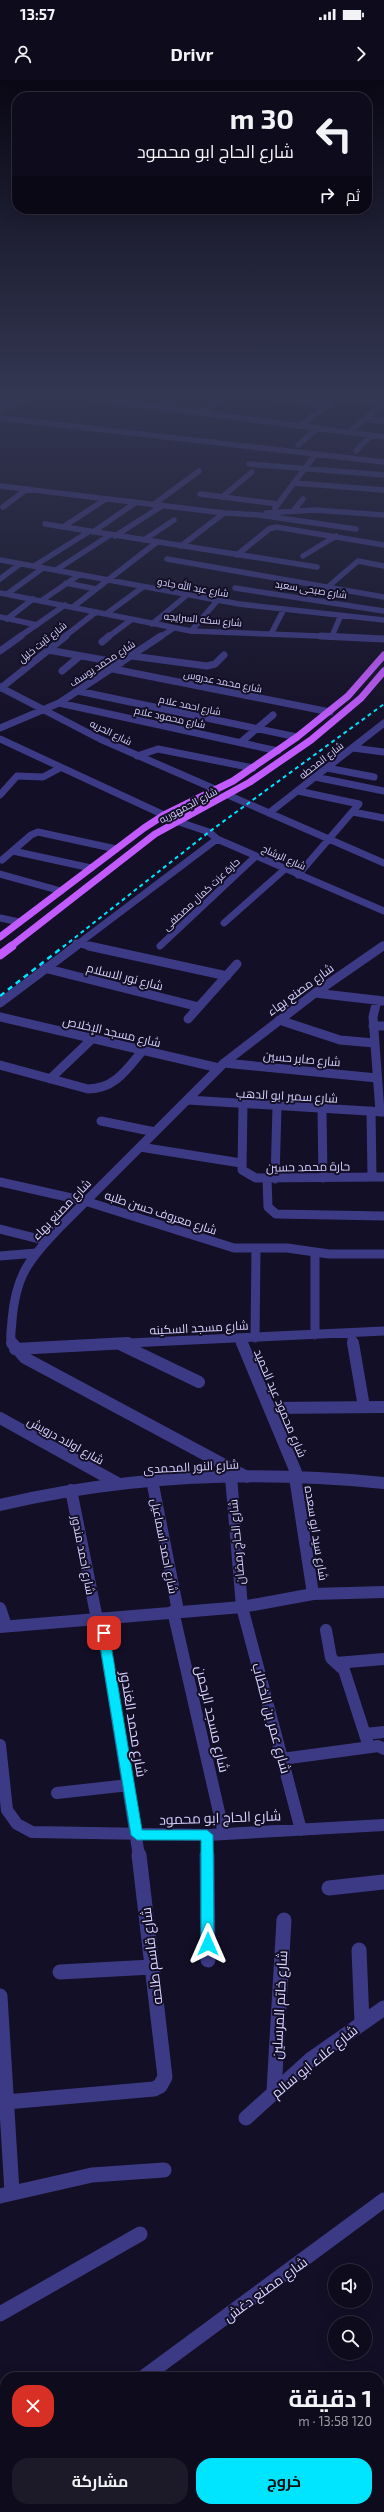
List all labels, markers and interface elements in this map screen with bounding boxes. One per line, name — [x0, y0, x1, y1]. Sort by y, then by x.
text: 13:57 — [20, 5, 55, 23]
icon: person — [12, 43, 34, 65]
text: Drivr — [171, 43, 213, 65]
icon: forward — [350, 43, 372, 65]
text: 30 m — [230, 101, 294, 135]
icon: left — [308, 108, 360, 160]
text: شارع الحاج ابو محمود — [137, 140, 294, 162]
icon: right — [316, 184, 338, 206]
text: ثم — [346, 186, 360, 204]
street label: شارع عبد الله جادو — [156, 574, 230, 600]
street label: شارع صبحى سعيد — [274, 577, 348, 602]
street label: شارع سكه السرايجه — [163, 610, 243, 629]
street label: شارع ثابت خليل — [15, 619, 69, 666]
street label: شارع محمد يوسف — [67, 637, 138, 689]
street label: شارع محمد عدروس — [182, 667, 263, 695]
street label: شارع احمد علام — [157, 693, 222, 719]
street label: شارع محمود علام — [133, 704, 207, 732]
street label: شارع الحريه — [88, 717, 134, 748]
street label: شارع المحطه — [296, 739, 346, 782]
street label: شارع الجمهوريه — [157, 785, 220, 826]
street label: شارع الرشاح — [260, 842, 308, 873]
street label: حارة عزت كمال مصطفى — [160, 855, 243, 933]
street label: شارع نور الاسلام — [85, 960, 165, 994]
street label: شارع مصنع بهاء — [264, 960, 337, 1019]
street label: شارع مسجد الإخلاص — [61, 1013, 162, 1051]
street label: شارع صابر حسين — [263, 1048, 341, 1070]
street label: شارع سمير ابو الدهب — [236, 1085, 338, 1107]
street label: حارة محمد حسين — [266, 1158, 350, 1175]
street label: شارع مصنع بهاء — [29, 1176, 95, 1244]
street label: شارع معروف حسن طلبه — [102, 1187, 219, 1239]
street label: شارع مسجد السكينه — [149, 1317, 249, 1339]
street label: شارع محمود عبد الحميد — [250, 1347, 310, 1460]
street label: شارع اولاد درويش — [24, 1413, 107, 1469]
street label: شارع النور المحمدى — [143, 1456, 239, 1477]
street label: شارع سيد ابو سعده — [301, 1485, 331, 1582]
street label: شارع احمد اسماعيل — [147, 1497, 181, 1595]
street label: شارع الحاج رمضان — [225, 1499, 249, 1585]
street label: شارع احمد مندور — [67, 1513, 99, 1596]
pin — [87, 1616, 121, 1650]
icon: arrive — [93, 1622, 115, 1644]
street label: شارع عمر بن الخطاب — [248, 1661, 295, 1775]
street label: شارع مسجد الرحمن — [191, 1664, 234, 1774]
street label: شارع محمد الغندور — [116, 1669, 151, 1778]
street label: شارع الحاج ابو محمود — [159, 1806, 281, 1829]
street label: شارع قاسم طلحه — [137, 1906, 167, 2006]
position arrow — [187, 1923, 229, 1965]
street label: شارع خاتم المرسلين — [268, 1950, 292, 2060]
street label: شارع علاء ابو سالم — [267, 2021, 362, 2103]
street label: شارع مصنع دغش — [220, 2253, 311, 2326]
map controls — [328, 2264, 372, 2360]
button: sound — [328, 2264, 372, 2308]
button: search — [328, 2316, 372, 2360]
text: 1 دقيقة — [289, 2383, 372, 2412]
button: close — [12, 2385, 54, 2427]
text: 120 m · 13:58 — [298, 2413, 372, 2429]
button: مشاركة — [12, 2458, 188, 2504]
button: خروج — [196, 2458, 372, 2504]

